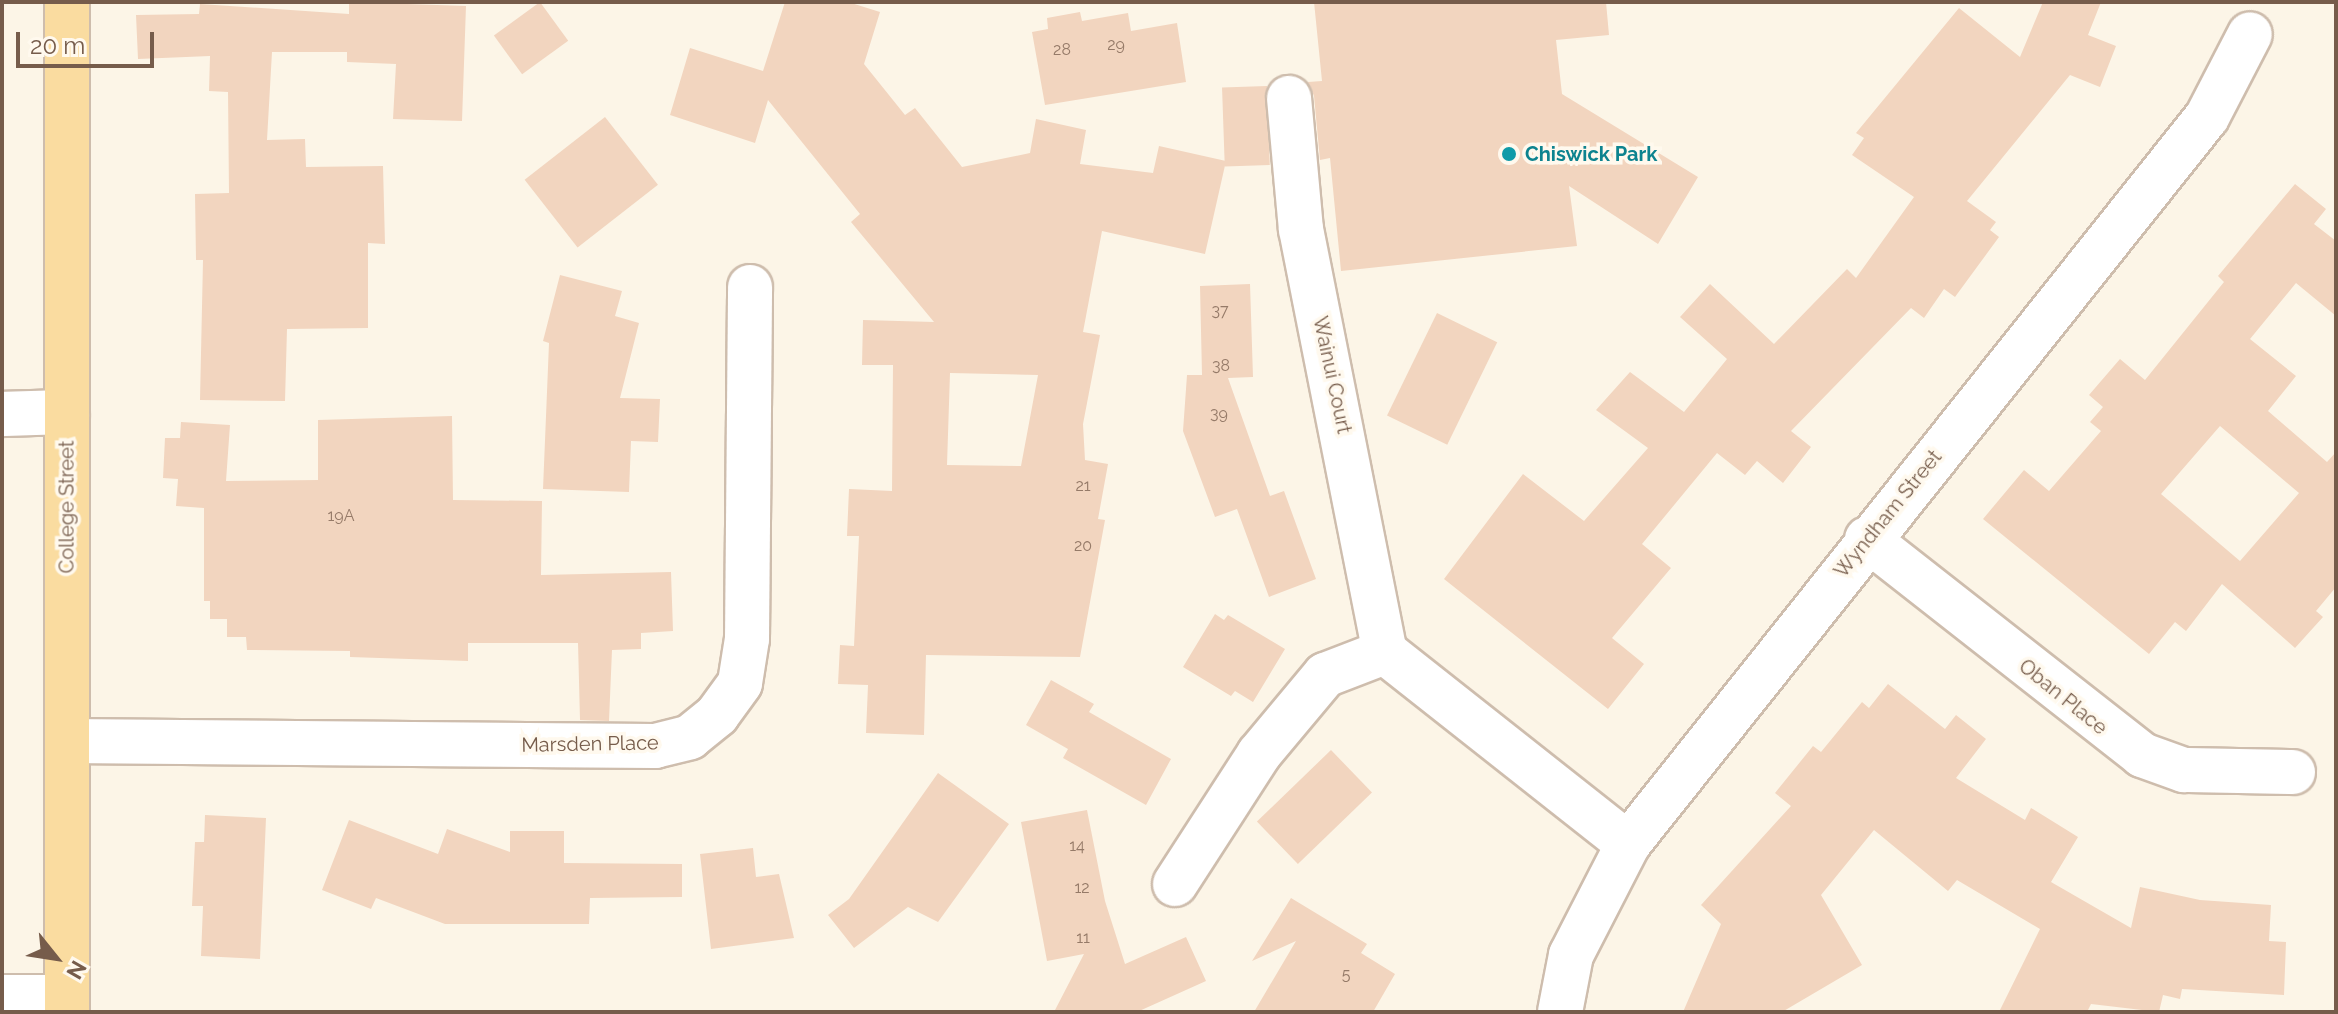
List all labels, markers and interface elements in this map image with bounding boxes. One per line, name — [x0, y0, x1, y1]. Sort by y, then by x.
scale bar — [20, 16, 158, 66]
text: 20 m — [30, 31, 85, 60]
house number: 29 — [1107, 35, 1125, 55]
house number: 28 — [1053, 40, 1071, 60]
place label: Chiswick Park — [1525, 142, 1657, 166]
marker: Chiswick Park — [1500, 145, 1518, 163]
house number: 37 — [1211, 301, 1229, 321]
street label: Wainui Court — [1308, 314, 1356, 436]
house number: 38 — [1212, 356, 1230, 376]
house number: 39 — [1210, 404, 1228, 424]
street label: College Street — [55, 441, 79, 573]
street label: Wyndham Street — [1829, 445, 1947, 583]
house number: 21 — [1075, 476, 1091, 496]
house number: 19A — [327, 506, 355, 526]
house number: 20 — [1074, 536, 1092, 556]
street label: Oban Place — [2014, 654, 2112, 740]
street label: Marsden Place — [521, 731, 659, 757]
house number: 14 — [1069, 836, 1085, 856]
house number: 12 — [1074, 878, 1090, 898]
north arrow — [16, 918, 96, 998]
house number: 11 — [1076, 928, 1090, 948]
text: N — [61, 956, 92, 984]
house number: 5 — [1342, 965, 1350, 985]

